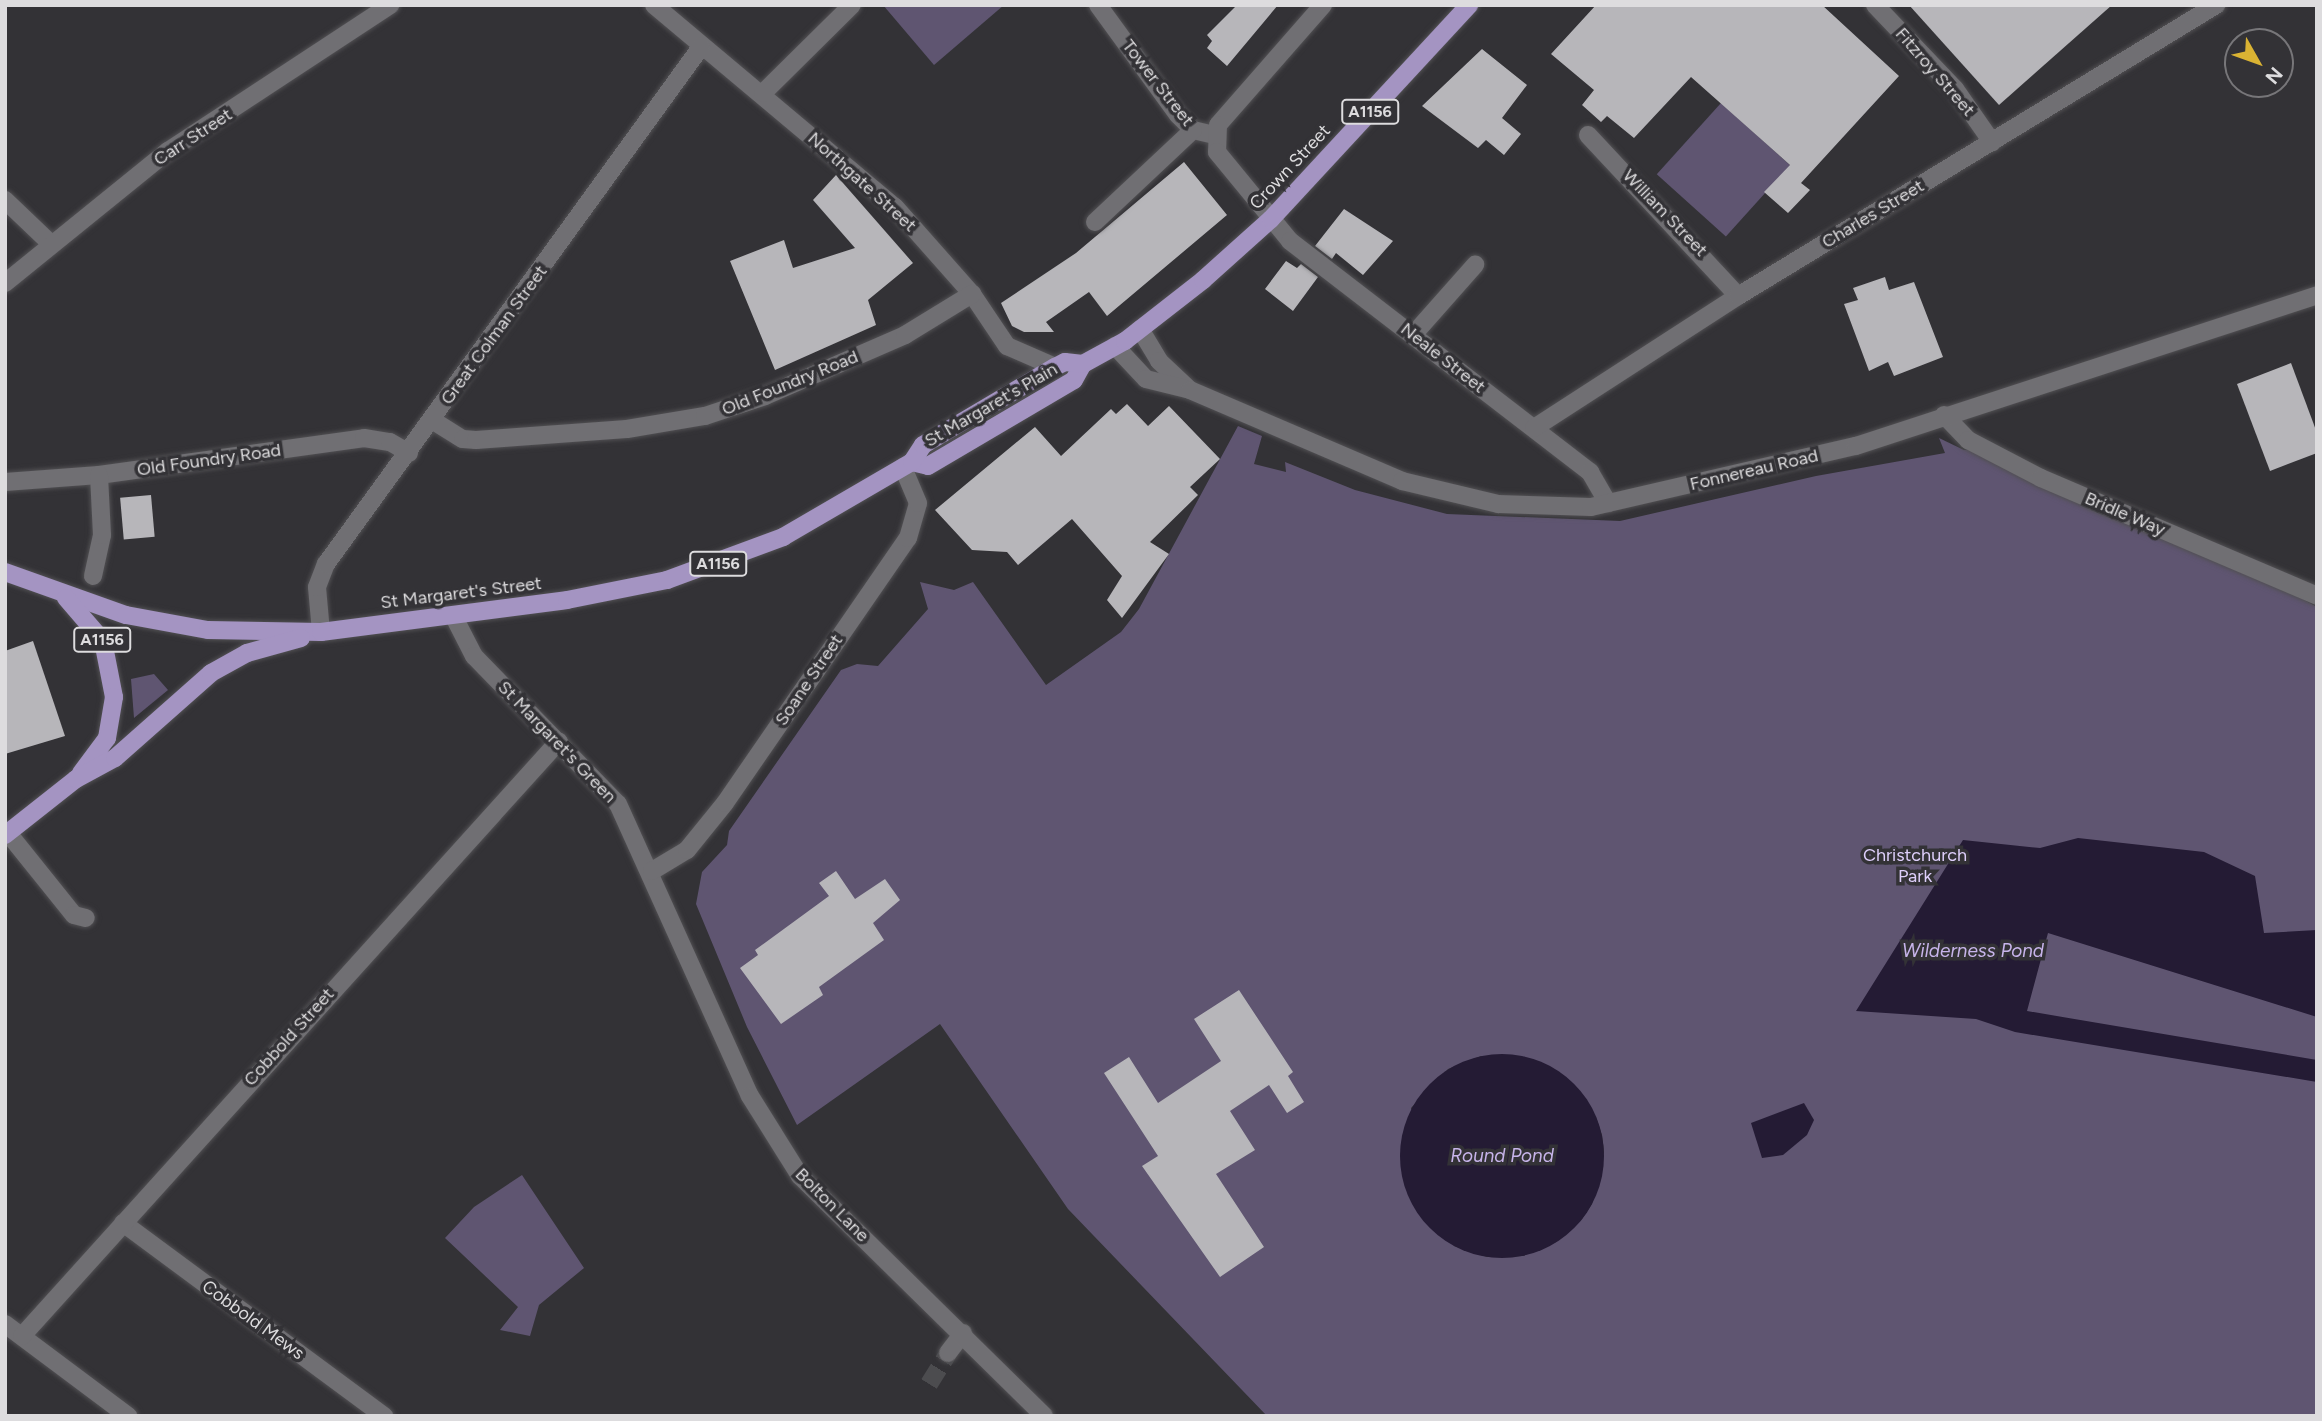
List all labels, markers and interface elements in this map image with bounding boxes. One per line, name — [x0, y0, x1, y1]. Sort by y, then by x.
street label: Fitzroy Street — [1891, 23, 1979, 121]
north arrow — [2224, 28, 2294, 98]
street label: Tower Street — [1118, 35, 1198, 131]
text: N — [2260, 63, 2287, 89]
road number: A1156 — [1340, 100, 1400, 124]
street label: Carr Street — [150, 104, 236, 170]
street label: Crown Street — [1245, 120, 1335, 214]
street label: Northgate Street — [803, 128, 921, 236]
street label: William Street — [1618, 165, 1712, 261]
street label: Charles Street — [1818, 175, 1928, 253]
street label: Great Colman Street — [436, 261, 552, 409]
street label: Neale Street — [1396, 318, 1490, 398]
street label: Old Foundry Road — [719, 346, 861, 420]
street label: St Margaret's Plain — [921, 358, 1061, 452]
street label: Old Foundry Road — [136, 439, 282, 481]
street label: Fonnereau Road — [1688, 445, 1820, 495]
street label: Bridle Way — [2082, 487, 2168, 541]
road number: A1156 — [688, 552, 748, 576]
street label: St Margaret's Street — [379, 572, 543, 614]
road number: A1156 — [72, 628, 132, 652]
street label: Soane Street — [771, 630, 847, 730]
street label: St Margaret's Green — [493, 677, 621, 807]
park label: Christchurch Park — [1863, 845, 1967, 888]
water label: Wilderness Pond — [1902, 940, 2044, 962]
street label: Cobbold Street — [239, 984, 339, 1090]
water label: Round Pond — [1450, 1145, 1554, 1167]
street label: Bolton Lane — [791, 1164, 873, 1246]
street label: Cobbold Mews — [198, 1276, 308, 1364]

